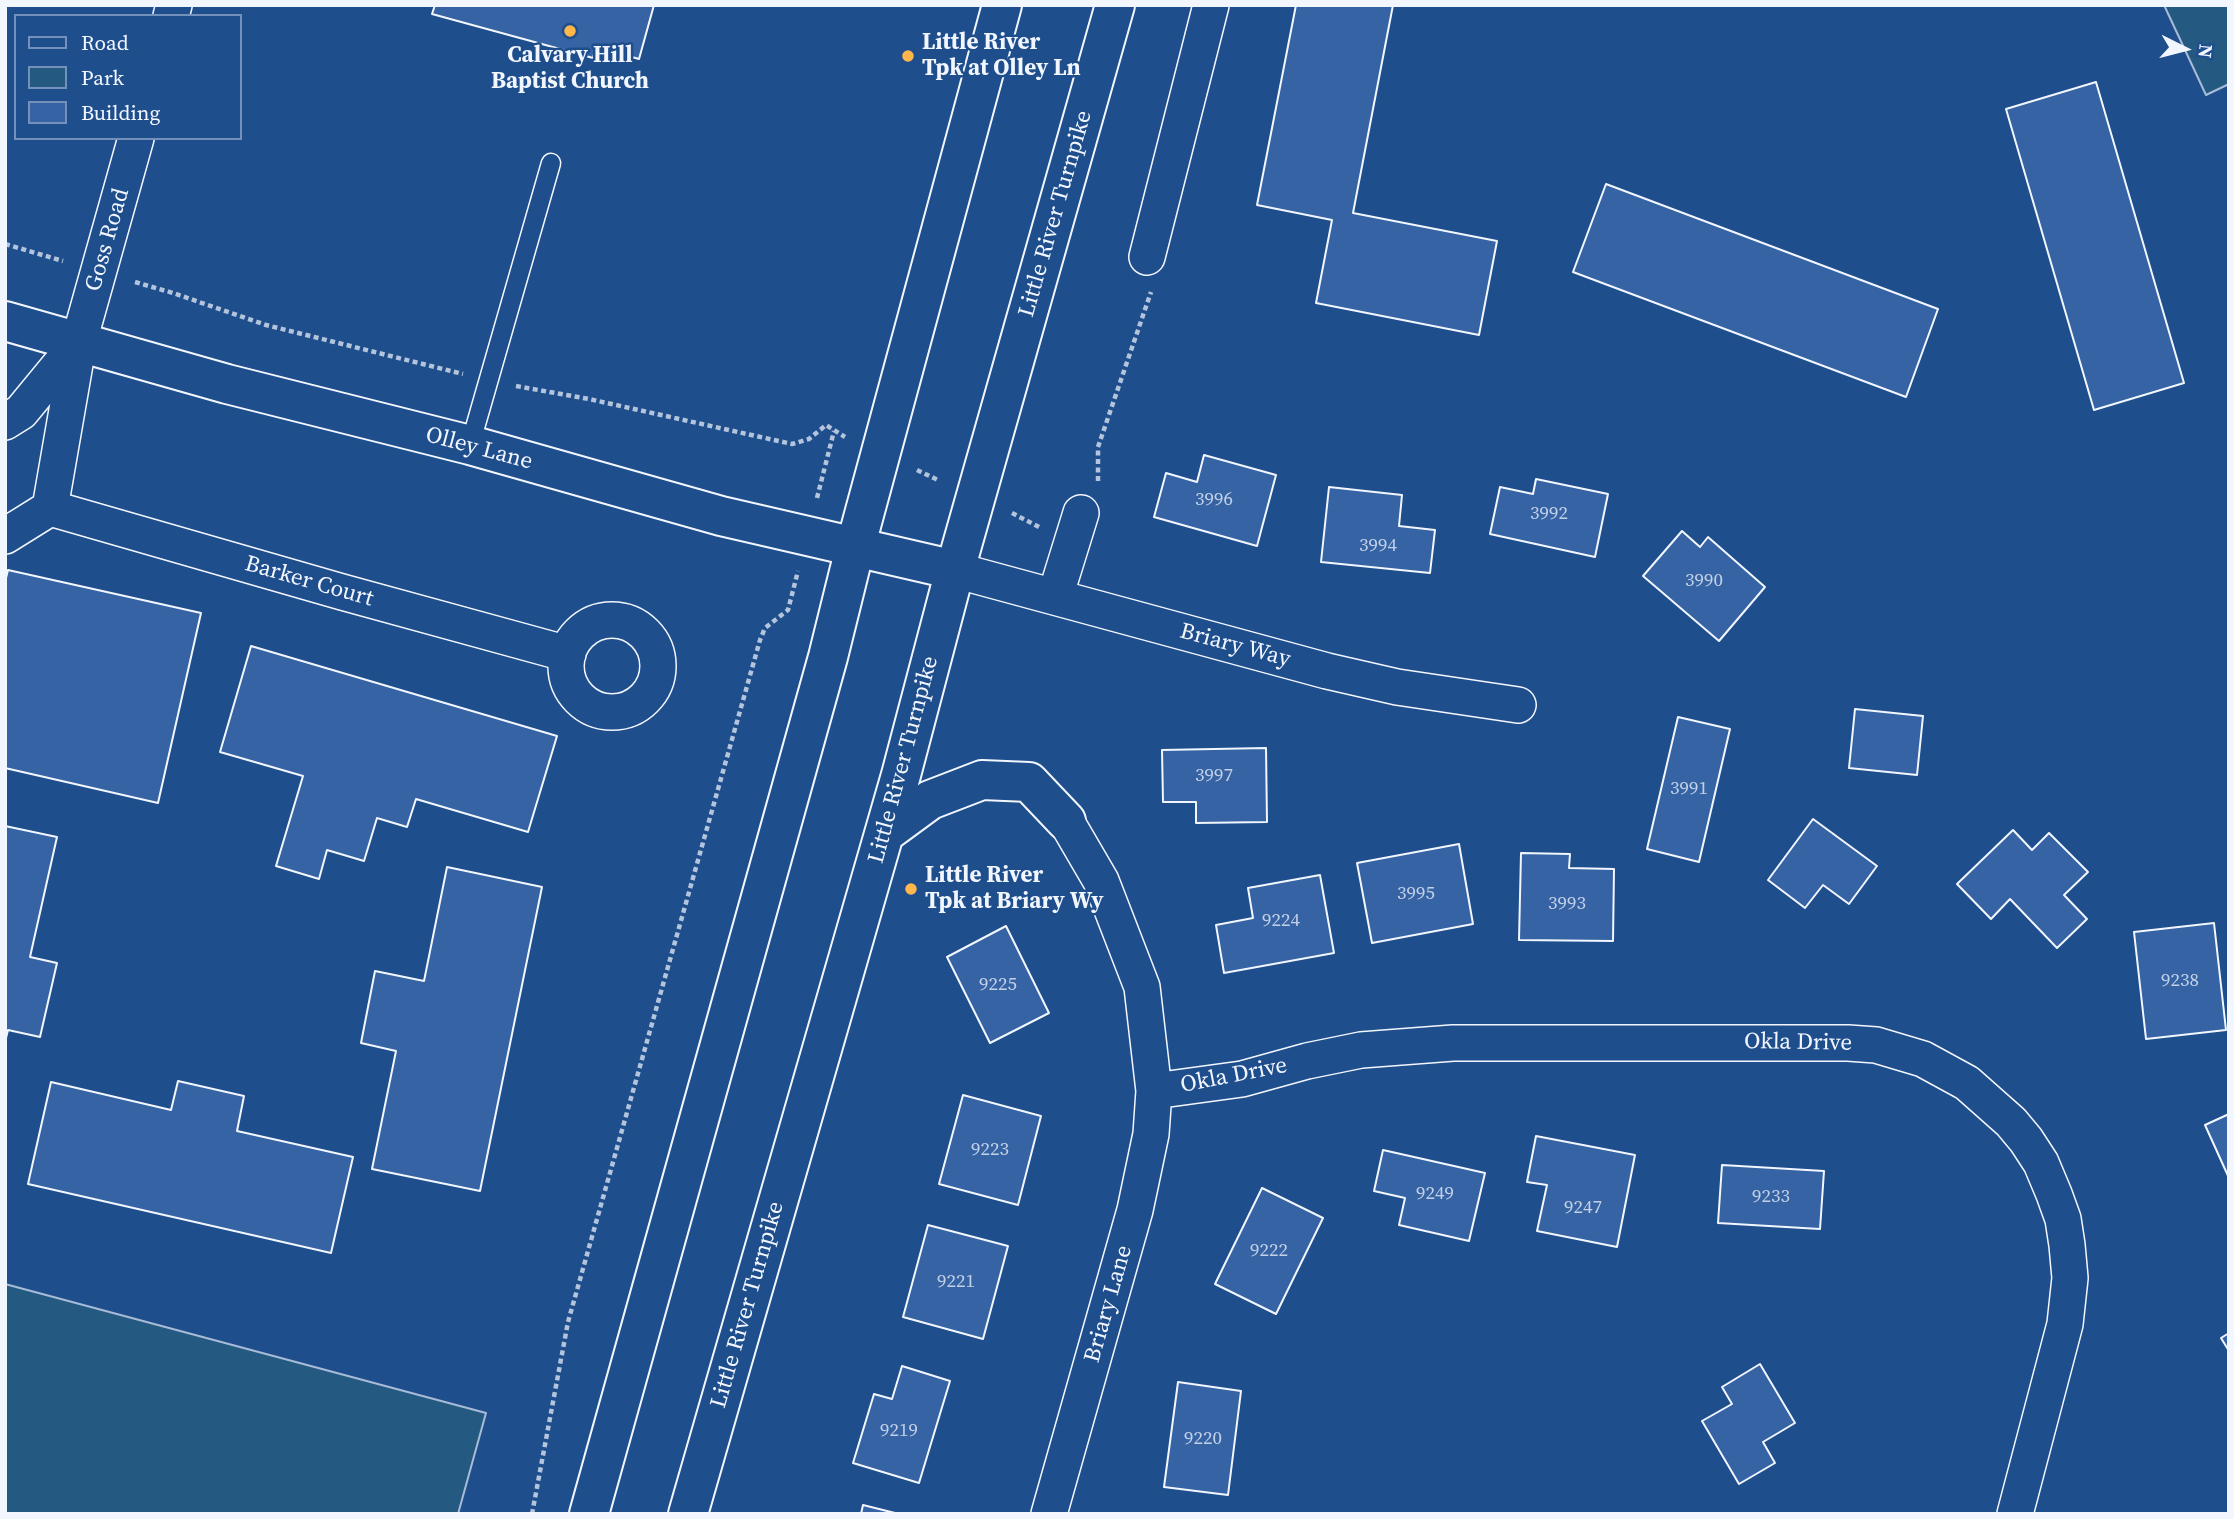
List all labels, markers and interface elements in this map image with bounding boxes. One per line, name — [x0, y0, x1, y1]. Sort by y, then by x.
legend — [14, 14, 242, 140]
north arrow — [2150, 14, 2220, 84]
marker: Calvary Hill Baptist Church — [562, 23, 578, 39]
text: Road — [81, 28, 129, 57]
place label: Little River Tpk at Olley Ln — [922, 29, 1081, 83]
place label: Calvary Hill Baptist Church — [491, 42, 649, 96]
text: N — [2192, 43, 2220, 59]
marker: Little River Tpk at Olley Ln — [900, 48, 916, 64]
text: Park — [81, 63, 124, 92]
text: Building — [81, 98, 160, 127]
street label: Little River Turnpike — [1013, 108, 1099, 320]
street label: Goss Road — [80, 185, 136, 295]
street label: Olley Lane — [423, 421, 535, 477]
house number: 3996 — [1195, 489, 1233, 511]
house number: 3992 — [1530, 503, 1568, 525]
house number: 3994 — [1359, 535, 1397, 557]
street label: Barker Court — [242, 550, 376, 614]
house number: 3990 — [1685, 570, 1723, 592]
street label: Briary Way — [1177, 618, 1293, 674]
street label: Little River Turnpike — [863, 653, 945, 867]
house number: 3997 — [1195, 765, 1233, 787]
house number: 3991 — [1670, 778, 1708, 800]
place label: Little River Tpk at Briary Wy — [925, 862, 1104, 916]
marker: Little River Tpk at Briary Wy — [903, 881, 919, 897]
house number: 3995 — [1397, 883, 1435, 905]
house number: 3993 — [1548, 893, 1586, 915]
house number: 9224 — [1262, 910, 1300, 932]
house number: 9238 — [2161, 970, 2199, 992]
house number: 9225 — [979, 974, 1017, 996]
street label: Okla Drive — [1744, 1028, 1852, 1058]
street label: Okla Drive — [1178, 1052, 1290, 1100]
house number: 9223 — [971, 1139, 1009, 1161]
house number: 9249 — [1416, 1183, 1454, 1205]
house number: 9233 — [1752, 1186, 1790, 1208]
house number: 9247 — [1564, 1197, 1602, 1219]
street label: Little River Turnpike — [705, 1199, 791, 1411]
house number: 9222 — [1250, 1240, 1288, 1262]
street label: Briary Lane — [1079, 1242, 1139, 1366]
house number: 9221 — [937, 1271, 975, 1293]
house number: 9219 — [880, 1420, 918, 1442]
house number: 9220 — [1184, 1428, 1222, 1450]

